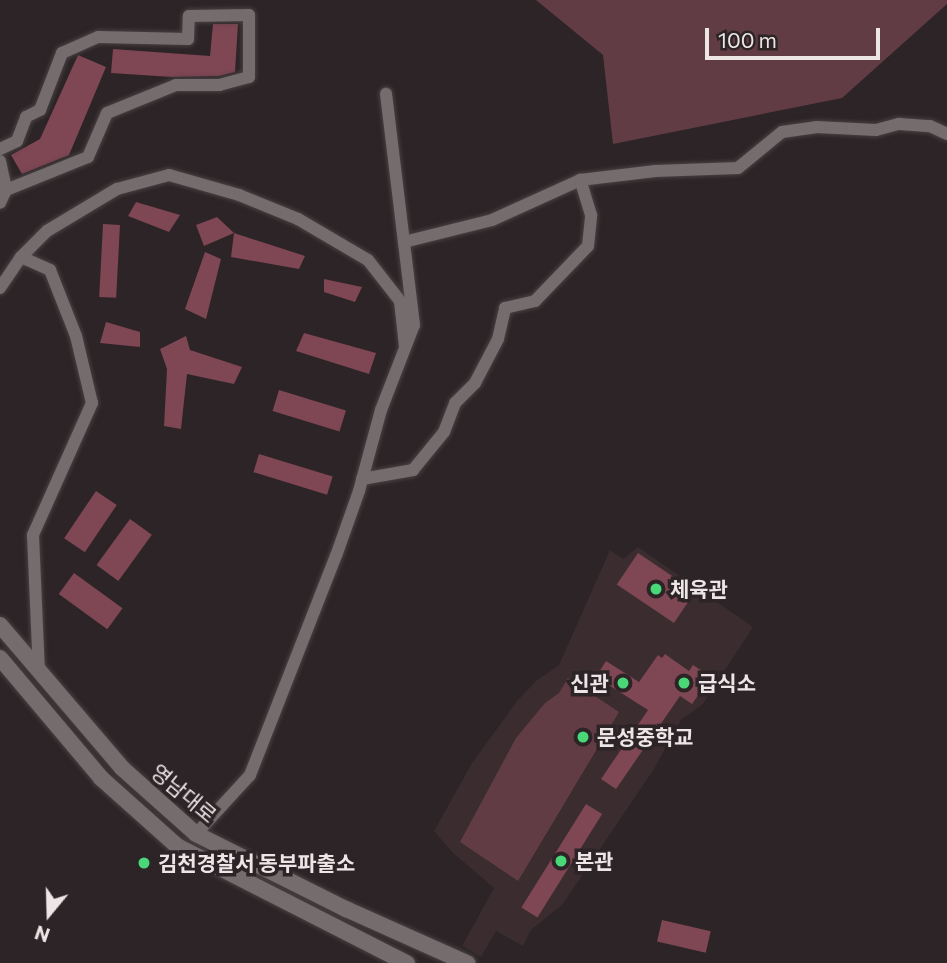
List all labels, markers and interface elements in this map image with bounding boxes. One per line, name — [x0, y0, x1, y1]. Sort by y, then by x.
scale bar — [709, 14, 884, 58]
text: 100 m — [718, 27, 777, 52]
place label: 체육관 — [670, 576, 728, 602]
marker: 체육관 — [648, 581, 664, 597]
place label: 신관 — [570, 670, 609, 696]
place label: 급식소 — [698, 670, 756, 696]
marker: 신관 — [615, 675, 631, 691]
marker: 급식소 — [676, 675, 692, 691]
place label: 문성중학교 — [597, 724, 694, 750]
marker: 문성중학교 — [575, 729, 591, 745]
street label: 영남대로 — [146, 759, 222, 827]
place label: 본관 — [575, 848, 614, 874]
place label: 김천경찰서 동부파출소 — [158, 850, 355, 876]
marker: 본관 — [553, 853, 569, 869]
marker: 김천경찰서 동부파출소 — [136, 855, 152, 871]
north arrow — [14, 879, 84, 949]
text: N — [32, 921, 52, 948]

